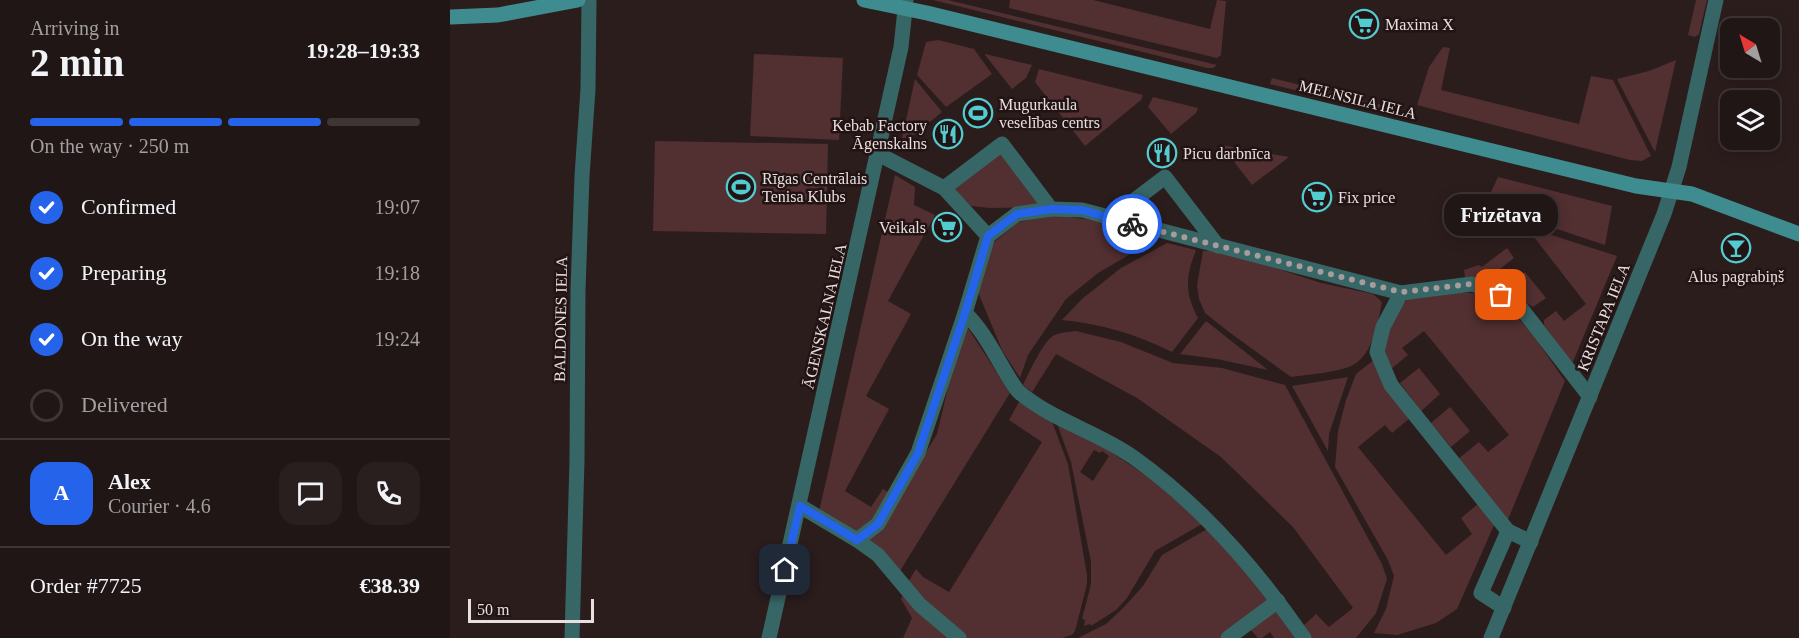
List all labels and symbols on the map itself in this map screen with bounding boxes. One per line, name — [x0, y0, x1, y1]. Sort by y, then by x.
supermarket icon: Maxima X — [1348, 8, 1380, 40]
place label: Maxima X — [1385, 16, 1454, 33]
north arrow — [1720, 18, 1780, 78]
street label: MELNSILA IELA — [1297, 77, 1419, 122]
place label: Mugurkaula veselības centrs — [999, 96, 1100, 131]
sports icon: Mugurkaula veselības centrs — [962, 97, 994, 129]
place label: Kebab Factory Āgenskalns — [832, 117, 927, 153]
restaurant icon: Kebab Factory Āgenskalns — [932, 118, 964, 150]
restaurant icon: Picu darbnīca — [1146, 137, 1178, 169]
place label: Picu darbnīca — [1183, 145, 1271, 162]
place label: Rīgas Centrālais Tenisa Klubs — [762, 170, 867, 205]
sports icon: Rīgas Centrālais Tenisa Klubs — [725, 171, 757, 203]
supermarket icon: Fix price — [1301, 181, 1333, 213]
place label: Fix price — [1338, 189, 1395, 207]
callout: Frizētava — [1444, 193, 1558, 235]
courier — [1102, 194, 1162, 254]
supermarket icon: Veikals — [931, 211, 963, 243]
place label: Veikals — [879, 219, 926, 236]
bar icon: Alus pagrabiņš — [1720, 232, 1752, 264]
street label: ĀGENSKALNA IELA — [799, 241, 850, 391]
street label: BALDONES IELA — [551, 256, 570, 382]
street label: KRISTAPA IELA — [1574, 260, 1633, 374]
place label: Alus pagrabiņš — [1688, 268, 1784, 286]
pin — [1475, 269, 1526, 320]
pin — [759, 544, 810, 595]
scale bar — [468, 596, 594, 624]

